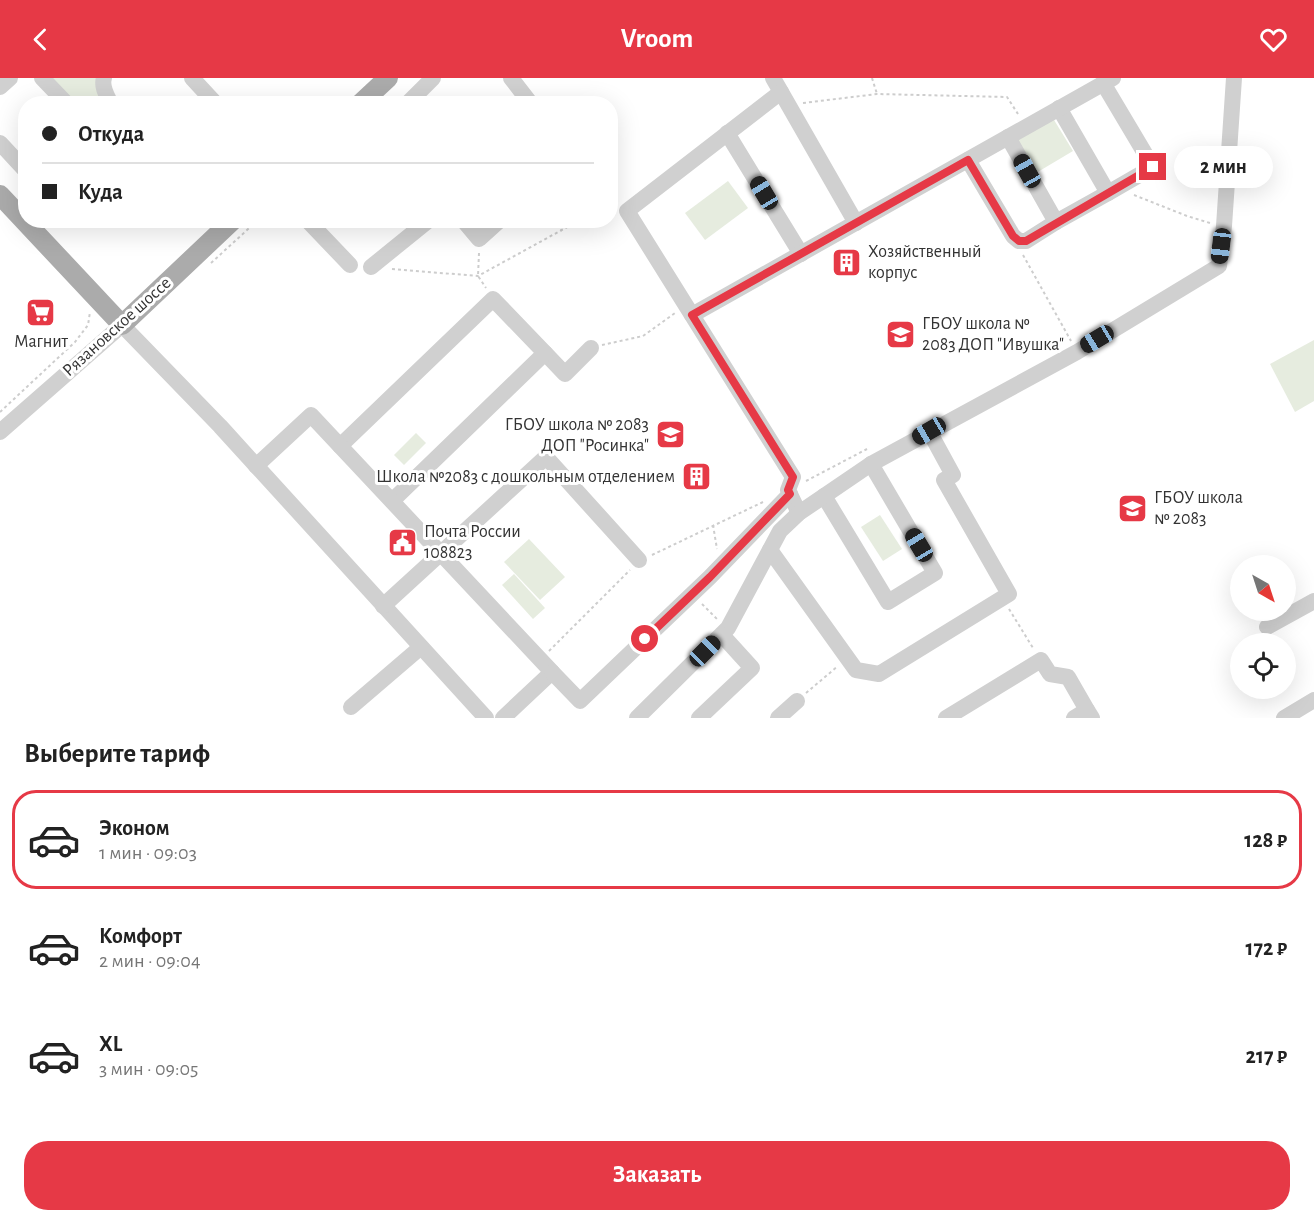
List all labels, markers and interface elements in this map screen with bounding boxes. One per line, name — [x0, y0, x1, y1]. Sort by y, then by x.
icon: back — [24, 23, 57, 56]
icon: heart — [1257, 23, 1290, 56]
text: Vroom — [621, 25, 693, 52]
text: Откуда — [78, 123, 144, 145]
callout: 2 мин — [1174, 146, 1273, 188]
car — [1010, 151, 1044, 191]
route end — [1139, 153, 1166, 180]
text: 2 мин — [1200, 157, 1247, 177]
car — [747, 173, 781, 213]
text: Куда — [78, 181, 123, 203]
car — [1210, 227, 1232, 265]
place label: Хозяйственный корпус — [868, 243, 981, 282]
building icon: Хозяйственный корпус — [831, 246, 863, 278]
street label: Рязановское шоссе — [59, 274, 175, 380]
supermarket icon: Магнит — [25, 297, 57, 329]
place label: ГБОУ школа № 2083 ДОП "Ивушка" — [922, 315, 1064, 354]
school or university icon: ГБОУ школа № 2083 ДОП "Ивушка" — [885, 318, 917, 350]
car — [1077, 322, 1117, 356]
place label: Магнит — [14, 333, 69, 351]
car — [909, 414, 949, 448]
place label: ГБОУ школа № 2083 ДОП "Росинка" — [505, 416, 649, 455]
school or university icon: ГБОУ школа № 2083 ДОП "Росинка" — [654, 419, 686, 451]
building icon: Школа №2083 с дошкольным отделением — [680, 461, 712, 493]
place label: Школа №2083 с дошкольным отделением — [376, 468, 675, 486]
place label: ГБОУ школа № 2083 — [1154, 489, 1243, 528]
school or university icon: ГБОУ школа № 2083 — [1117, 492, 1149, 524]
place label: Почта России 108823 — [424, 523, 521, 562]
car — [902, 525, 936, 565]
public building icon: Почта России 108823 — [387, 526, 419, 558]
north arrow — [1230, 555, 1296, 621]
map controls — [1230, 555, 1296, 699]
route start — [631, 625, 658, 652]
car — [686, 632, 724, 670]
button: locate — [1230, 633, 1296, 699]
text: Выберите тариф — [24, 740, 210, 767]
icon: car — [27, 813, 81, 867]
text: Эконом — [99, 817, 170, 839]
text: 128 ₽ — [1244, 829, 1287, 851]
text: 1 мин · 09:03 — [99, 843, 197, 863]
icon: car — [27, 921, 81, 975]
text: Комфорт — [99, 925, 182, 947]
text: 172 ₽ — [1246, 937, 1287, 959]
text: 2 мин · 09:04 — [99, 951, 201, 971]
icon: car — [27, 1029, 81, 1083]
text: XL — [99, 1033, 122, 1055]
text: 217 ₽ — [1246, 1045, 1287, 1067]
text: 3 мин · 09:05 — [99, 1059, 198, 1079]
button: Заказать — [24, 1141, 1290, 1210]

